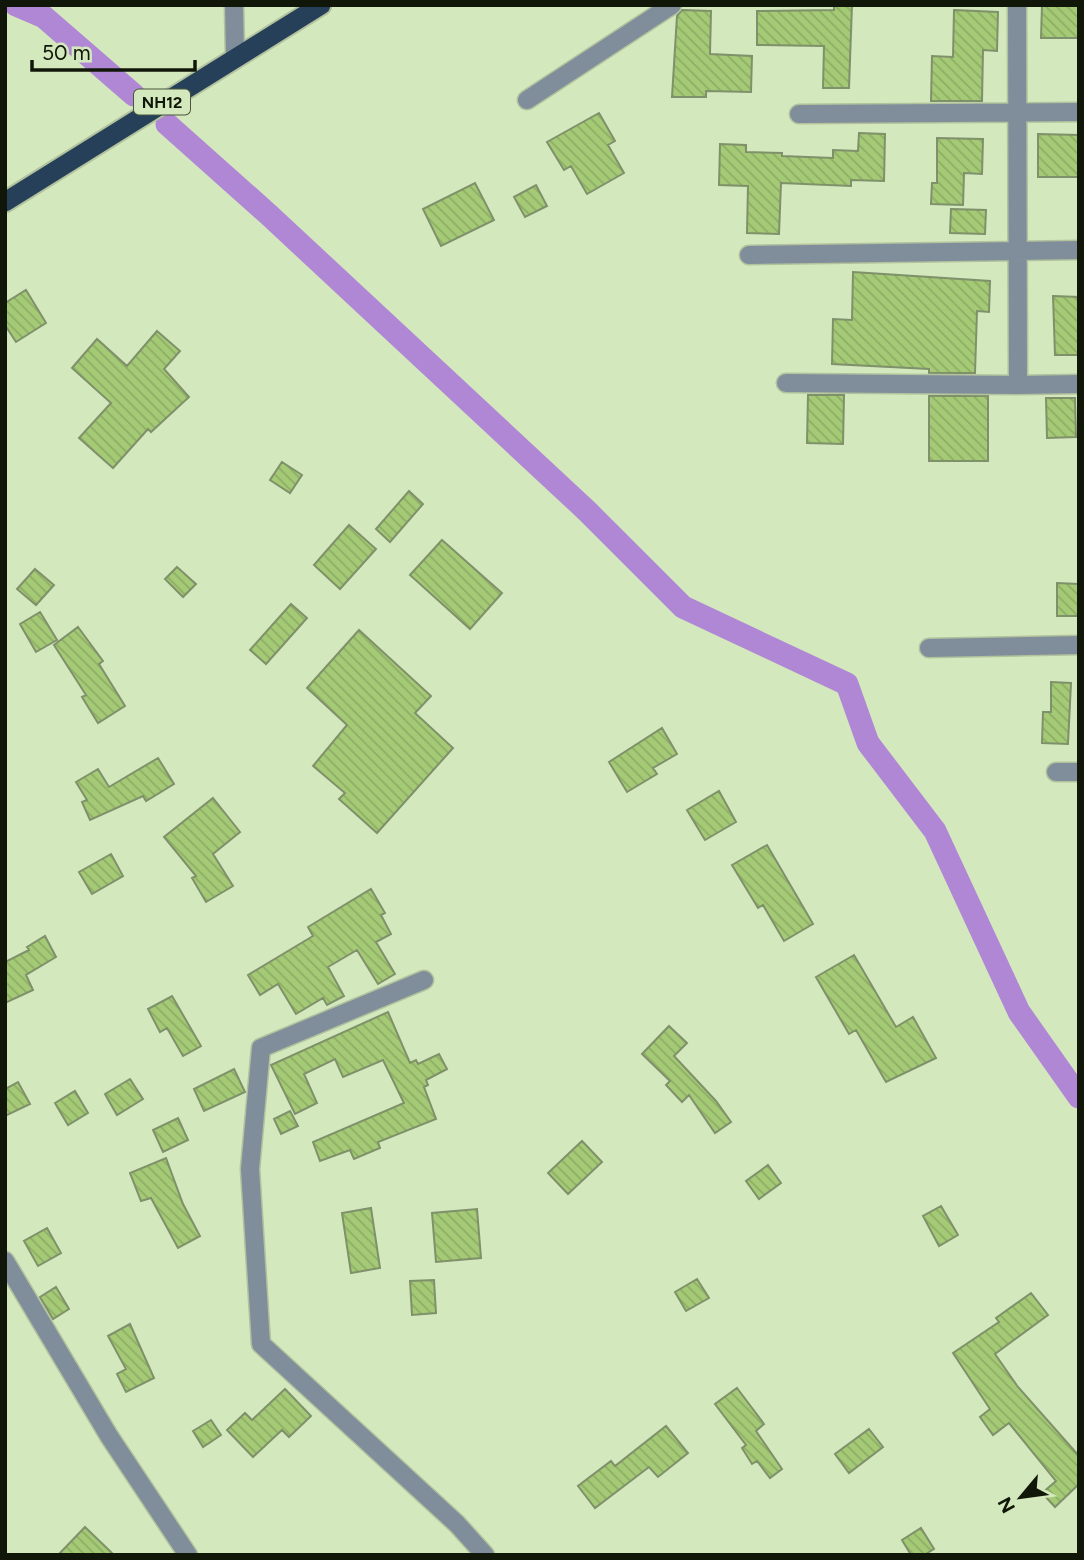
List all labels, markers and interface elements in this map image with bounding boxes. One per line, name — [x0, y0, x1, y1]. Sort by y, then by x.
scale bar — [32, 28, 194, 72]
text: 50 m — [42, 40, 91, 65]
road number: NH12 — [134, 90, 190, 114]
north arrow — [986, 1462, 1056, 1532]
text: N — [993, 1493, 1020, 1517]

